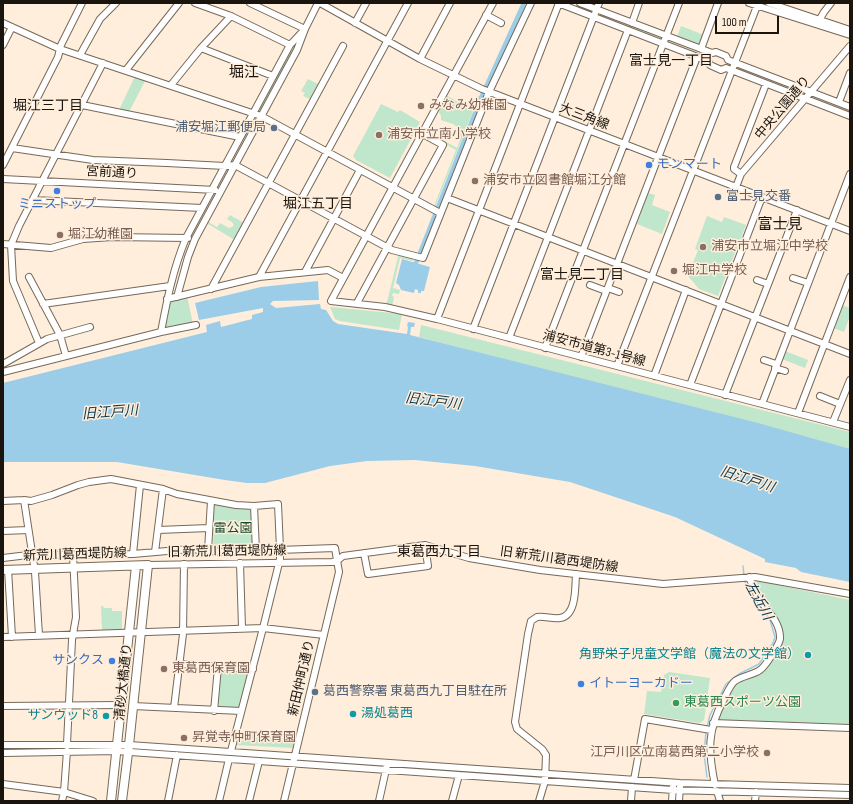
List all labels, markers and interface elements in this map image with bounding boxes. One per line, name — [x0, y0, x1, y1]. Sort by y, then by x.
scale bar — [717, 8, 781, 34]
text: 100 m — [722, 15, 747, 30]
district label: 富士見一丁目 — [629, 53, 713, 69]
district label: 堀江 — [229, 64, 259, 82]
street label: 中央公園通り — [752, 73, 814, 143]
district label: 堀江三丁目 — [13, 98, 83, 114]
place label: みなみ幼稚園 — [429, 98, 507, 114]
street label: 大三角線 — [557, 100, 611, 134]
marker: みなみ幼稚園 — [416, 101, 426, 111]
place label: 浦安堀江郵便局 — [175, 120, 266, 136]
marker: 浦安堀江郵便局 — [269, 123, 279, 133]
place label: 浦安市立南小学校 — [387, 127, 491, 143]
marker: 浦安市立南小学校 — [374, 130, 384, 140]
place label: モンマート — [657, 157, 722, 173]
marker: モンマート — [644, 160, 654, 170]
street label: 宮前通り — [86, 164, 138, 182]
place label: 浦安市立図書館堀江分館 — [483, 173, 626, 189]
marker: 浦安市立図書館堀江分館 — [470, 176, 480, 186]
marker: ミニストップ — [52, 186, 62, 196]
place label: 富士見交番 — [726, 189, 791, 205]
marker: 富士見交番 — [713, 192, 723, 202]
district label: 堀江五丁目 — [283, 196, 353, 212]
place label: ミニストップ — [18, 197, 96, 213]
district label: 富士見 — [758, 216, 802, 234]
place label: 堀江幼稚園 — [68, 227, 133, 243]
marker: 堀江幼稚園 — [55, 230, 65, 240]
place label: 浦安市立堀江中学校 — [711, 239, 828, 255]
marker: 浦安市立堀江中学校 — [698, 242, 708, 252]
place label: 堀江中学校 — [682, 263, 747, 279]
marker: 堀江中学校 — [669, 266, 679, 276]
district label: 富士見二丁目 — [540, 267, 624, 283]
street label: 浦安市道第3-1号線 — [541, 328, 647, 370]
water label: 旧江戸川 — [404, 390, 462, 414]
water label: 旧江戸川 — [81, 403, 139, 423]
water label: 旧江戸川 — [718, 463, 776, 497]
park label: 雷公園 — [214, 521, 252, 537]
street label: 旧 新荒川葛西堤防線 — [167, 543, 287, 561]
district label: 東葛西九丁目 — [397, 544, 481, 560]
street label: 旧 新荒川葛西堤防線 — [499, 544, 619, 576]
street label: 新荒川葛西堤防線 — [23, 545, 127, 565]
water label: 左近川 — [740, 579, 776, 623]
street label: 新田仲町通り — [286, 638, 318, 718]
street label: 清砂大橋通り — [112, 642, 136, 722]
place label: 角野栄子児童文学館（魔法の文学館） — [579, 647, 800, 663]
marker: 角野栄子児童文学館（魔法の文学館） — [803, 650, 813, 660]
place label: サンクス — [52, 653, 104, 669]
marker: サンクス — [107, 656, 117, 666]
place label: 東葛西保育園 — [172, 661, 250, 677]
marker: 東葛西保育園 — [159, 664, 169, 674]
place label: イトーヨーカドー — [589, 676, 693, 692]
marker: イトーヨーカドー — [576, 679, 586, 689]
place label: 葛西警察署 東葛西九丁目駐在所 — [323, 684, 507, 700]
marker: 葛西警察署 東葛西九丁目駐在所 — [310, 687, 320, 697]
place label: 東葛西スポーツ公園 — [684, 695, 801, 711]
marker: 東葛西スポーツ公園 — [671, 698, 681, 708]
place label: 湯処葛西 — [361, 706, 413, 722]
place label: サンウッド8 — [27, 708, 98, 724]
marker: 湯処葛西 — [348, 709, 358, 719]
marker: サンウッド8 — [101, 711, 111, 721]
place label: 昇覚寺仲町保育園 — [192, 730, 296, 746]
marker: 昇覚寺仲町保育園 — [179, 733, 189, 743]
place label: 江戸川区立南葛西第二小学校 — [590, 745, 759, 761]
marker: 江戸川区立南葛西第二小学校 — [762, 748, 772, 758]

